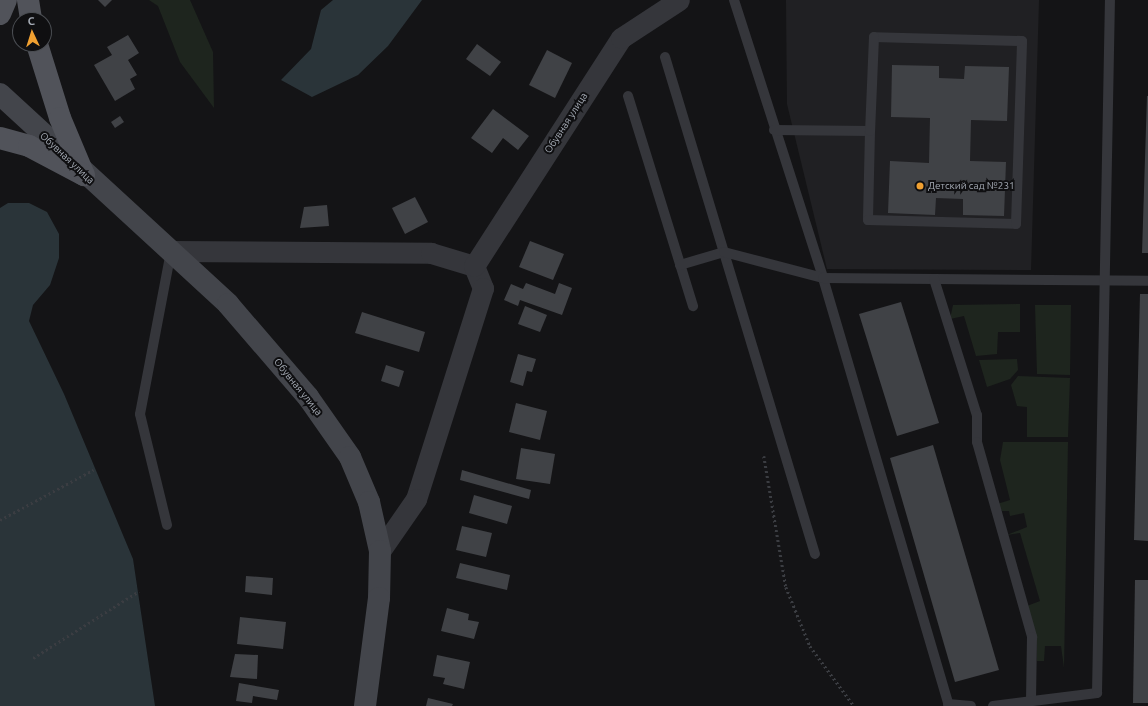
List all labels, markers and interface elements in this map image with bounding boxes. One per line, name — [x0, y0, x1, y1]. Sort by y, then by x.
north arrow — [12, 12, 52, 52]
text: С — [27, 15, 35, 27]
street label: Обувная улица — [542, 90, 590, 156]
street label: Обувная улица — [37, 130, 97, 186]
place label: Детский сад №231 — [928, 180, 1015, 192]
marker: Детский сад №231 — [915, 181, 925, 191]
street label: Обувная улица — [271, 356, 325, 418]

